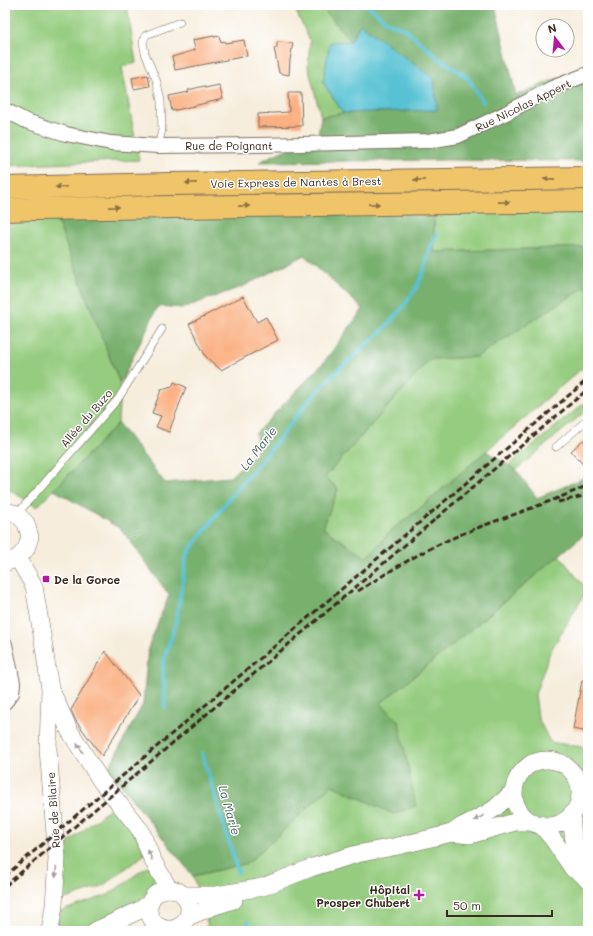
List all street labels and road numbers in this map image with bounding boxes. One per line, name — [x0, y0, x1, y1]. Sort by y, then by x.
street label: Rue Nicolas Appert — [473, 75, 573, 135]
street label: Rue de Poignant — [185, 138, 273, 153]
street label: Voie Express de Nantes à Brest — [210, 173, 382, 191]
street label: Allée du Buzo — [57, 385, 116, 450]
street label: Rue de Bilaire — [43, 771, 63, 849]

